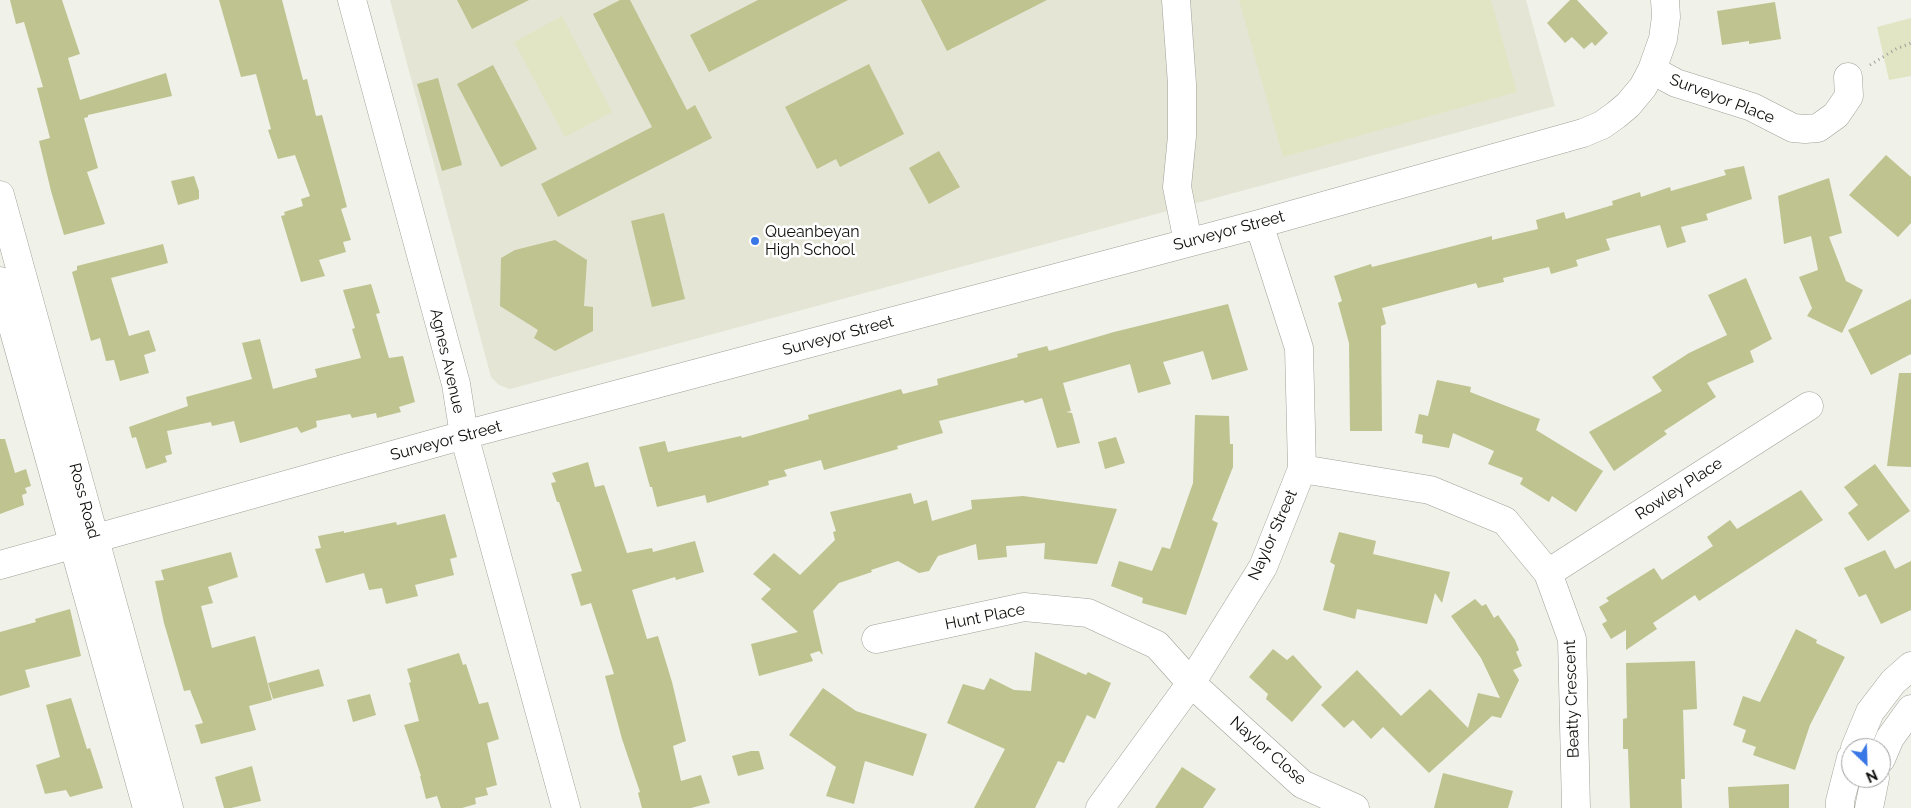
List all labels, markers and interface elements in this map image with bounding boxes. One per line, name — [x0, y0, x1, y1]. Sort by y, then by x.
street label: Surveyor Place — [1667, 70, 1777, 128]
street label: Surveyor Street — [1171, 207, 1287, 255]
place label: Queanbeyan High School — [765, 222, 859, 260]
marker: Queanbeyan High School — [749, 235, 761, 247]
street label: Agnes Avenue — [426, 307, 468, 415]
street label: Surveyor Street — [780, 312, 896, 360]
street label: Surveyor Street — [388, 417, 504, 465]
street label: Rowley Place — [1632, 454, 1726, 524]
street label: Ross Road — [65, 461, 103, 541]
street label: Naylor Street — [1244, 487, 1302, 583]
street label: Hunt Place — [943, 600, 1027, 634]
street label: Beatty Crescent — [1560, 640, 1584, 758]
street label: Naylor Close — [1226, 713, 1310, 789]
north arrow — [1841, 738, 1891, 788]
text: N — [1864, 766, 1880, 785]

